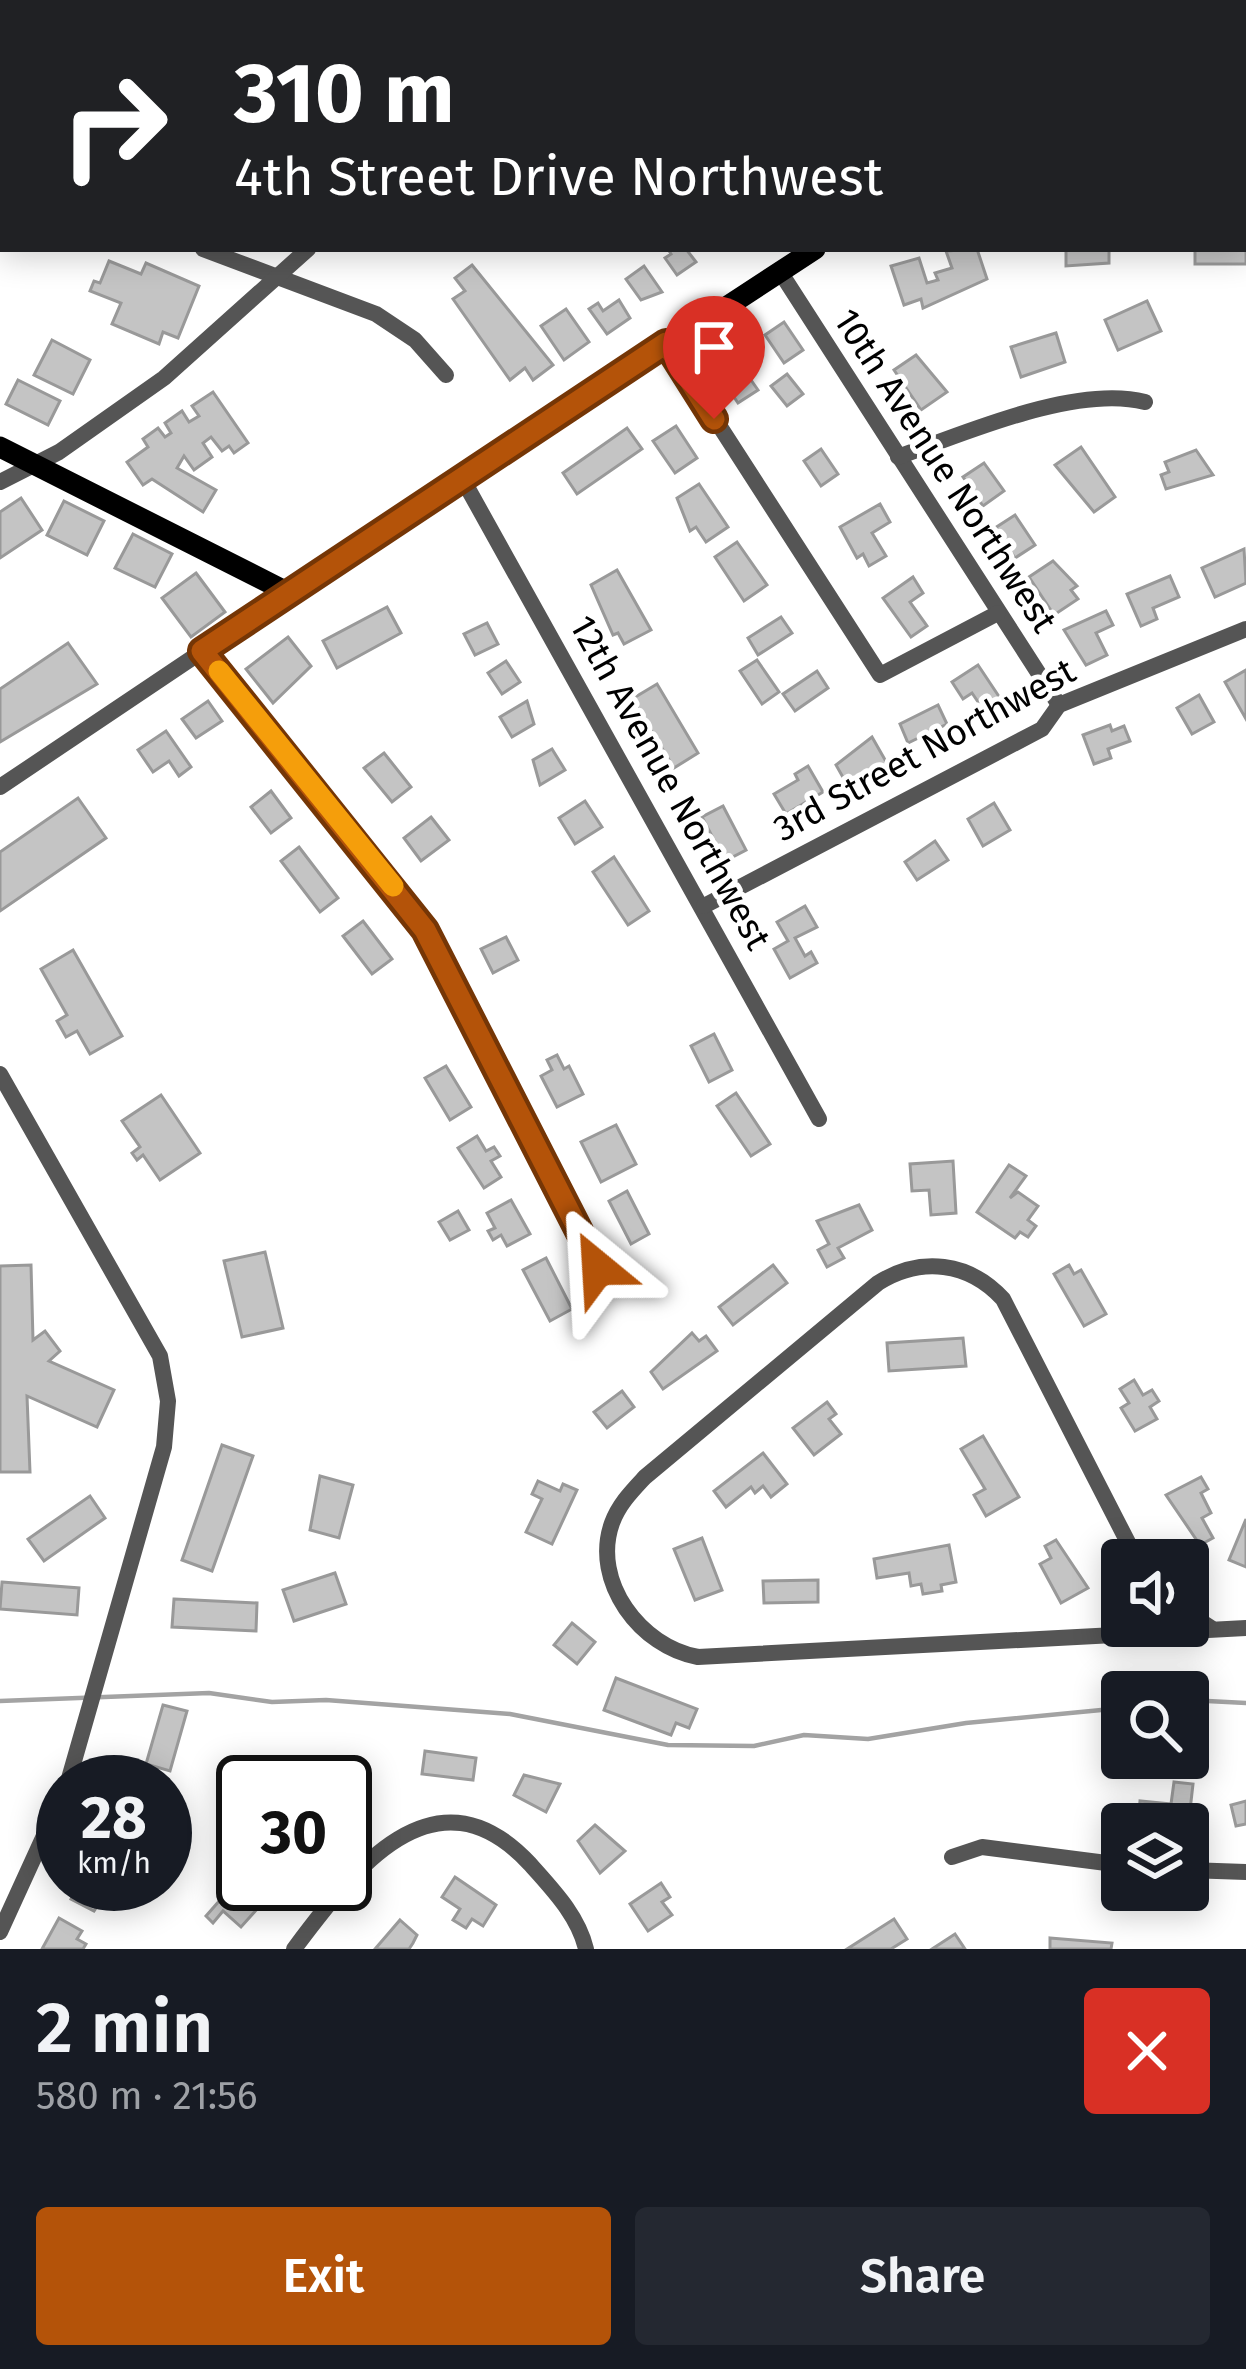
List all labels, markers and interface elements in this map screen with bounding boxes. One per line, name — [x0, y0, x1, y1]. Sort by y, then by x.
text: 310 m — [234, 43, 455, 144]
icon: right — [36, 48, 192, 204]
text: 4th Street Drive Northwest — [234, 145, 883, 209]
pin — [663, 296, 765, 419]
street label: 10th Avenue Northwest — [824, 300, 1066, 641]
icon: arrive — [681, 314, 747, 380]
street label: 12th Avenue Northwest — [560, 608, 780, 957]
street label: 3rd Street Northwest — [766, 649, 1083, 851]
position arrow — [535, 1205, 661, 1331]
map controls — [1101, 1539, 1209, 1911]
button: sound — [1101, 1539, 1209, 1647]
button: search — [1101, 1671, 1209, 1779]
speed limit sign: 30 — [216, 1755, 372, 1911]
text: 28 — [81, 1782, 147, 1854]
button: layers — [1101, 1803, 1209, 1911]
text: km/h — [77, 1845, 151, 1881]
text: 2 min — [36, 1985, 213, 2071]
button: close — [1084, 1988, 1210, 2114]
text: 580 m · 21:56 — [36, 2073, 258, 2119]
button: Exit — [36, 2207, 611, 2345]
button: Share — [635, 2207, 1210, 2345]

